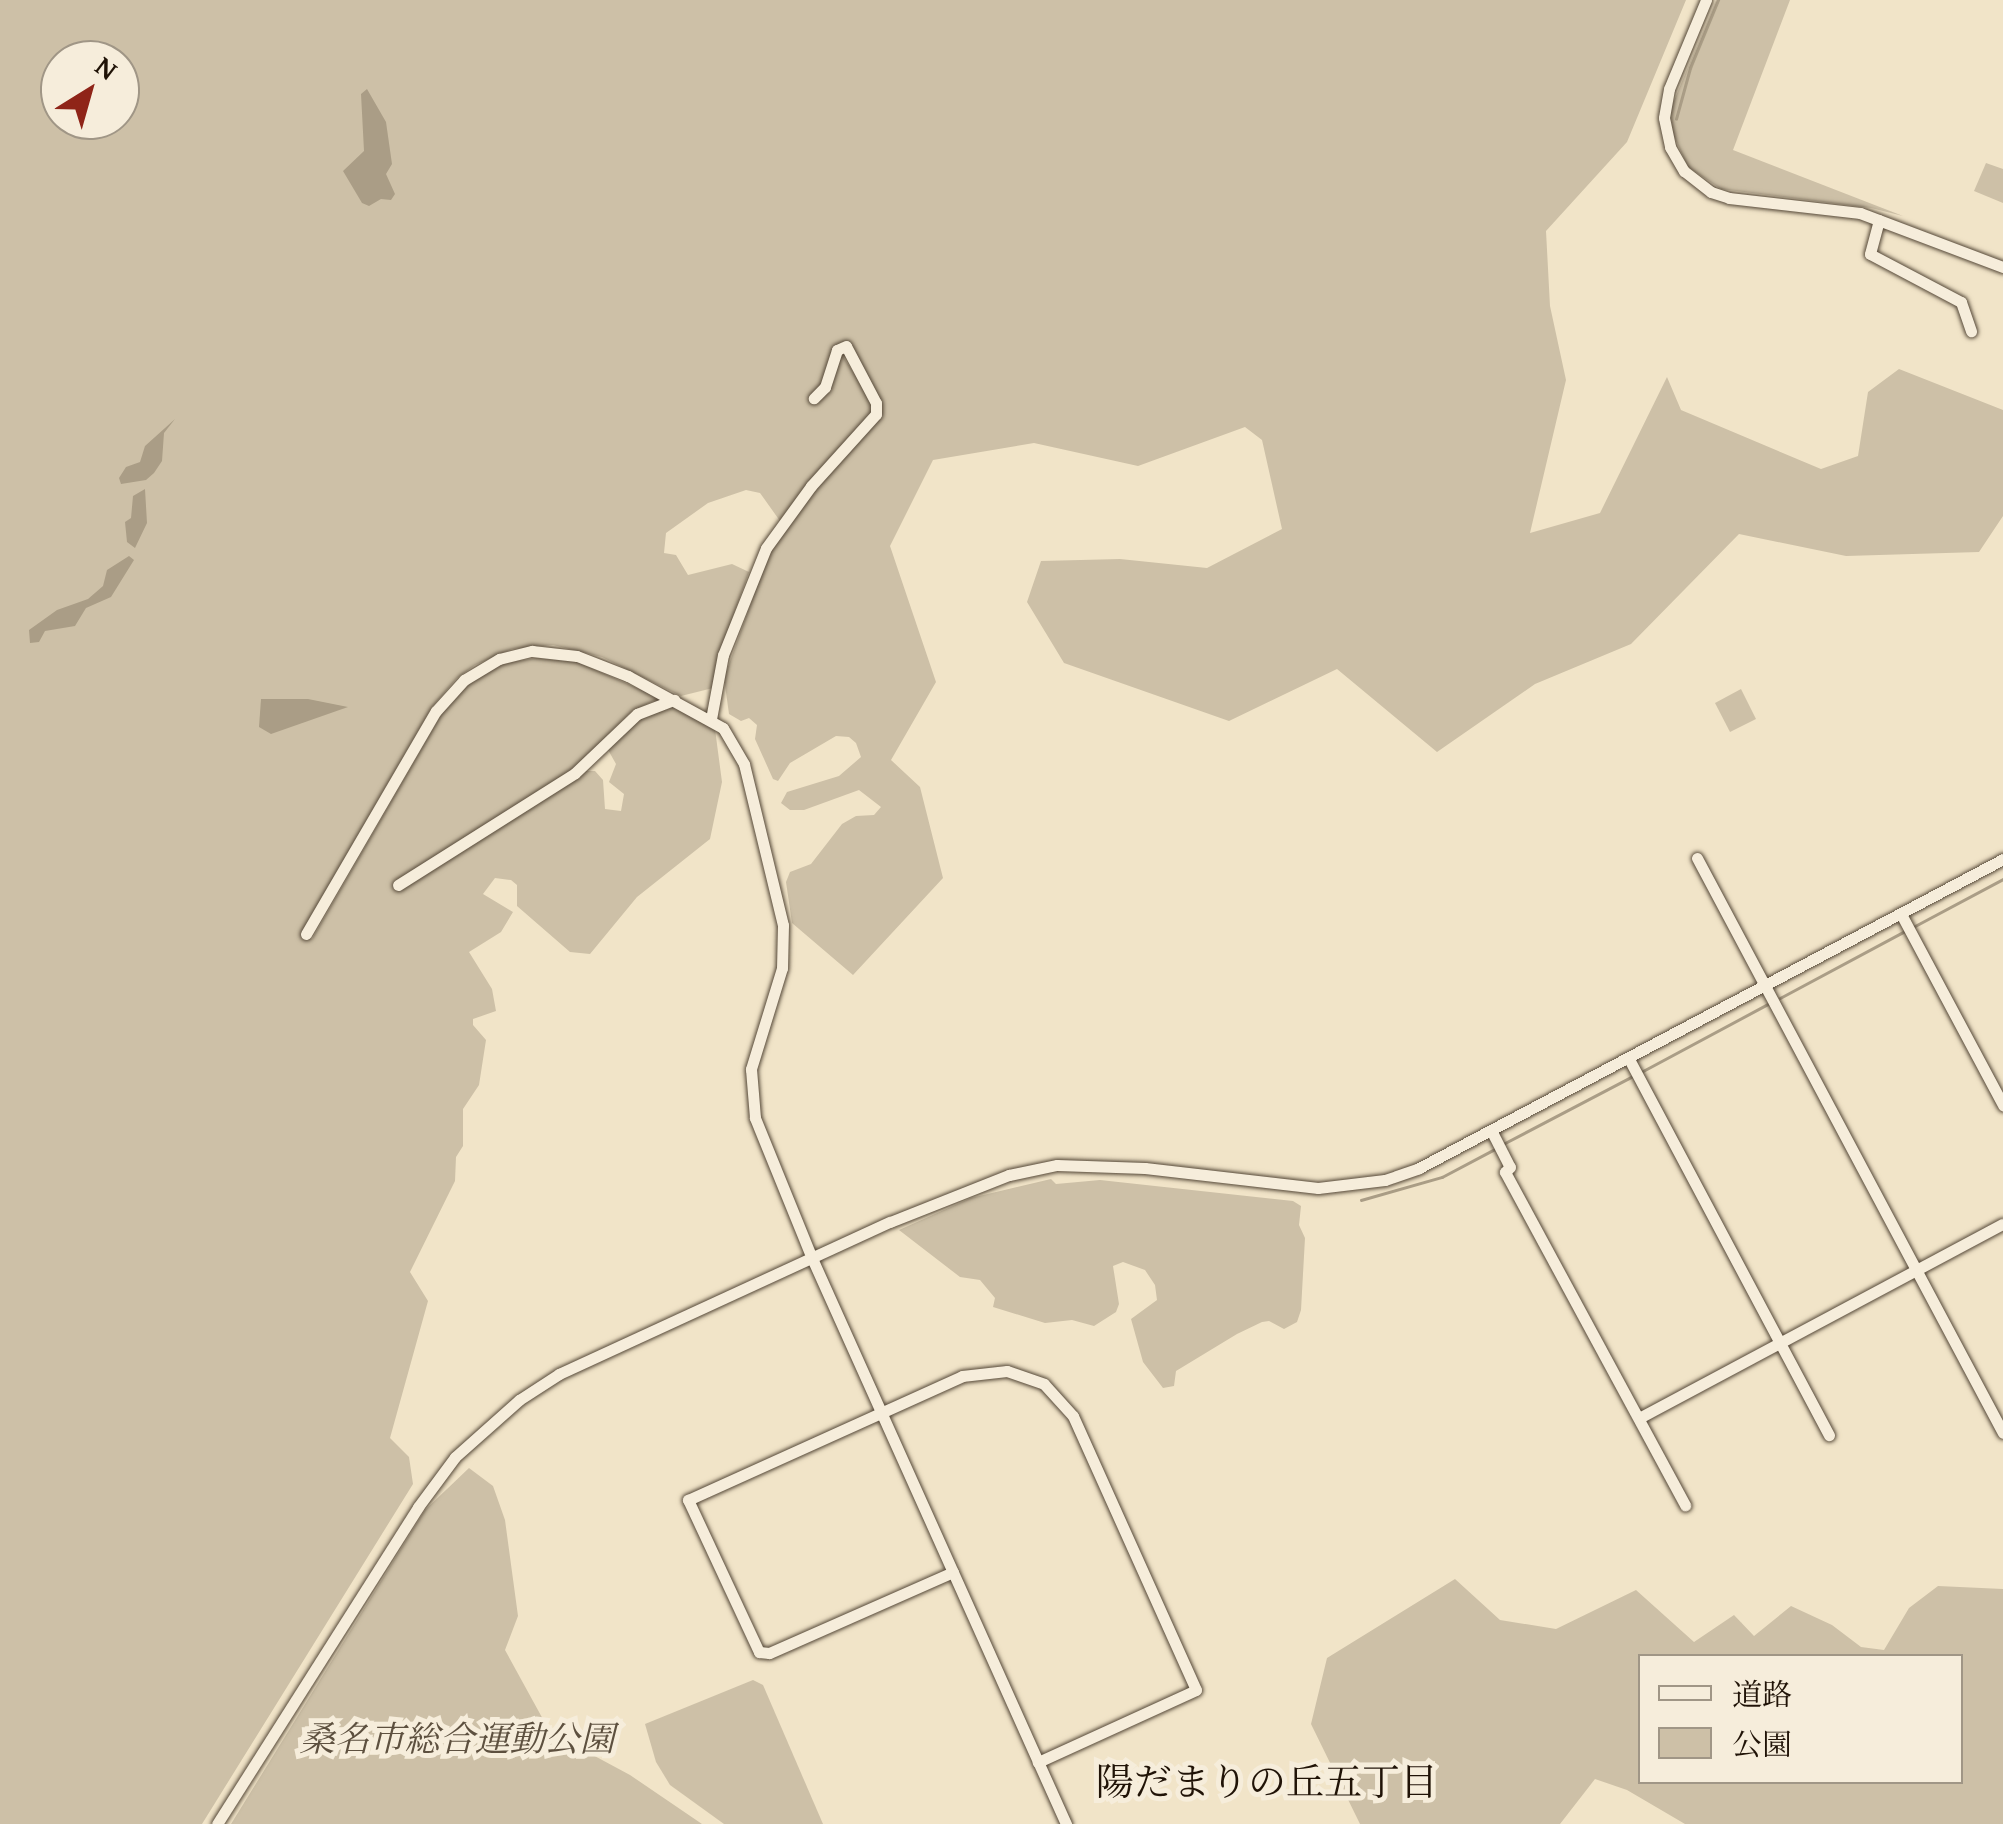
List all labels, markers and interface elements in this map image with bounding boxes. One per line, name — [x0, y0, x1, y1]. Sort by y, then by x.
north arrow — [40, 40, 140, 140]
text: N — [87, 45, 127, 89]
legend — [1638, 1654, 1963, 1784]
text: 道路 — [1732, 1672, 1792, 1716]
park label: 桑名市総合運動公園 — [300, 1718, 614, 1760]
text: 公園 — [1732, 1722, 1792, 1766]
district label: 陽だまりの丘五丁目 — [1096, 1759, 1438, 1805]

